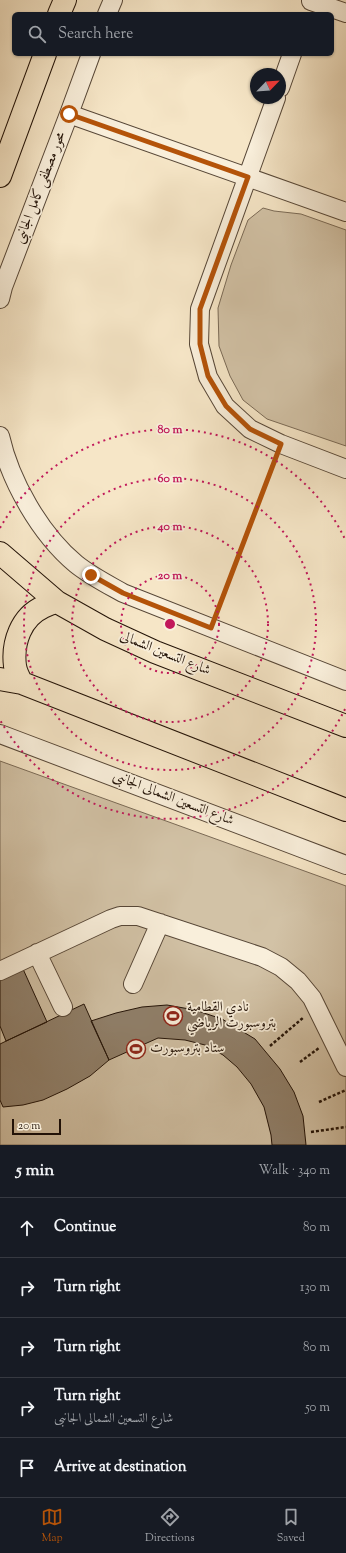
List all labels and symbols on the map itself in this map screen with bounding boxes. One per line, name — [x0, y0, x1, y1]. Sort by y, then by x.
north arrow — [250, 68, 286, 104]
route start — [60, 105, 78, 123]
street label: محور مصطفى كامل الجانبى — [10, 129, 72, 247]
text: 80 m — [158, 421, 182, 439]
text: 60 m — [158, 470, 182, 488]
text: 40 m — [157, 518, 182, 536]
route end — [82, 566, 100, 584]
text: 20 m — [158, 567, 182, 585]
centre of rings — [163, 617, 177, 631]
street label: شارع التسعين الشمالى — [117, 627, 213, 681]
street label: شارع التسعين الشمالى الجانبى — [109, 767, 237, 831]
place label: نادي القطامية بتروسبورت الرياضي — [187, 998, 276, 1036]
sports icon: نادي القطامية بتروسبورت الرياضي — [162, 1005, 184, 1027]
sports icon: ستاد بتروسبورت — [125, 1038, 147, 1060]
place label: ستاد بتروسبورت — [150, 1039, 225, 1059]
scale bar — [12, 1117, 61, 1136]

